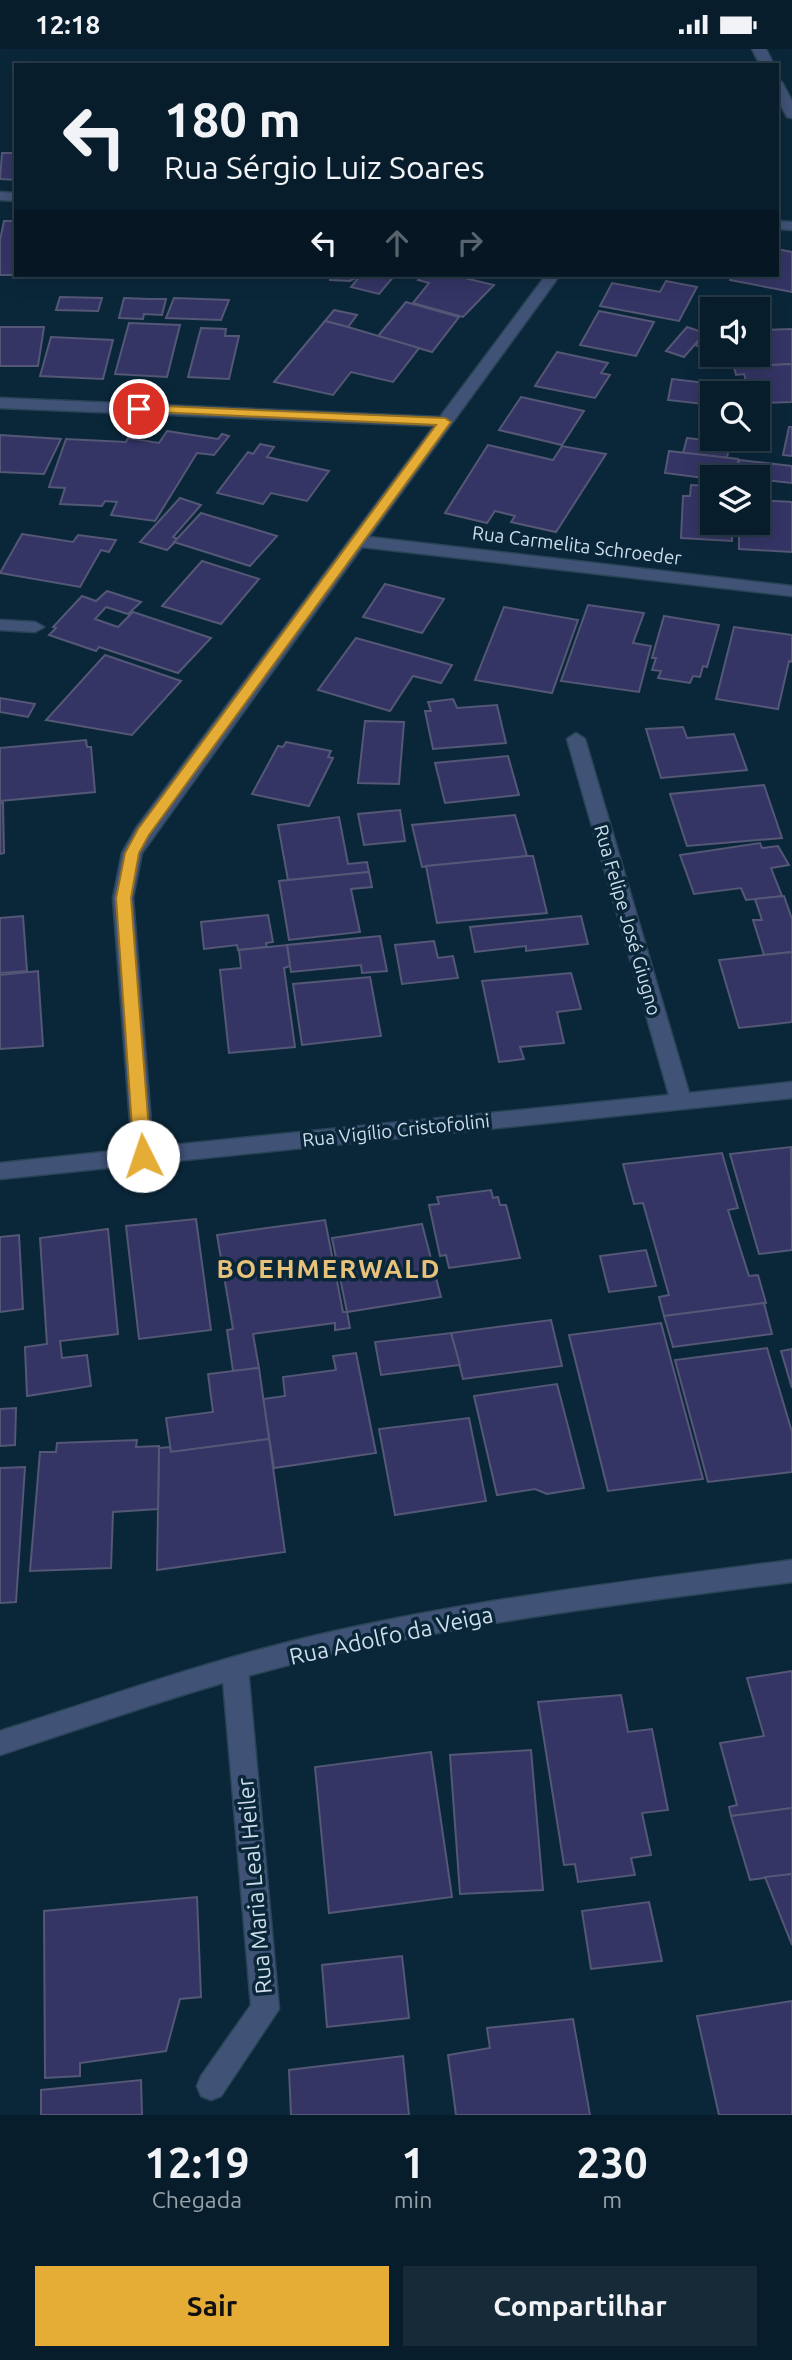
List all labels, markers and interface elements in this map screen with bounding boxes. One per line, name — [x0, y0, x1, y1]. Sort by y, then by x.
text: 12:18 — [35, 10, 100, 39]
icon: left — [49, 91, 140, 182]
text: 180 m — [164, 91, 301, 146]
text: Rua Sérgio Luiz Soares — [164, 149, 485, 185]
icon: left — [305, 224, 343, 262]
icon: ahead — [378, 224, 416, 262]
icon: right — [451, 224, 489, 262]
map controls — [700, 297, 770, 535]
button: sound — [700, 297, 770, 367]
pin — [109, 379, 169, 439]
button: search — [700, 381, 770, 451]
icon: arrive — [120, 390, 158, 428]
button: layers — [700, 465, 770, 535]
street label: Rua Carmelita Schroeder — [471, 521, 683, 569]
street label: Rua Felipe José Giugno — [590, 822, 666, 1018]
street label: Rua Vigílio Cristofolini — [301, 1109, 491, 1151]
position arrow — [106, 1119, 180, 1193]
district label: BOEHMERWALD — [217, 1254, 441, 1283]
street label: Rua Adolfo da Veiga — [287, 1601, 495, 1669]
street label: Rua Maria Leal Heiler — [232, 1777, 276, 1995]
text: 12:19 — [144, 2139, 249, 2186]
text: 1 — [401, 2139, 425, 2186]
text: 230 — [577, 2139, 648, 2186]
text: Chegada — [152, 2187, 242, 2212]
text: min — [394, 2187, 432, 2212]
text: m — [602, 2187, 622, 2212]
button: Sair — [35, 2266, 389, 2346]
button: Compartilhar — [403, 2266, 757, 2346]

